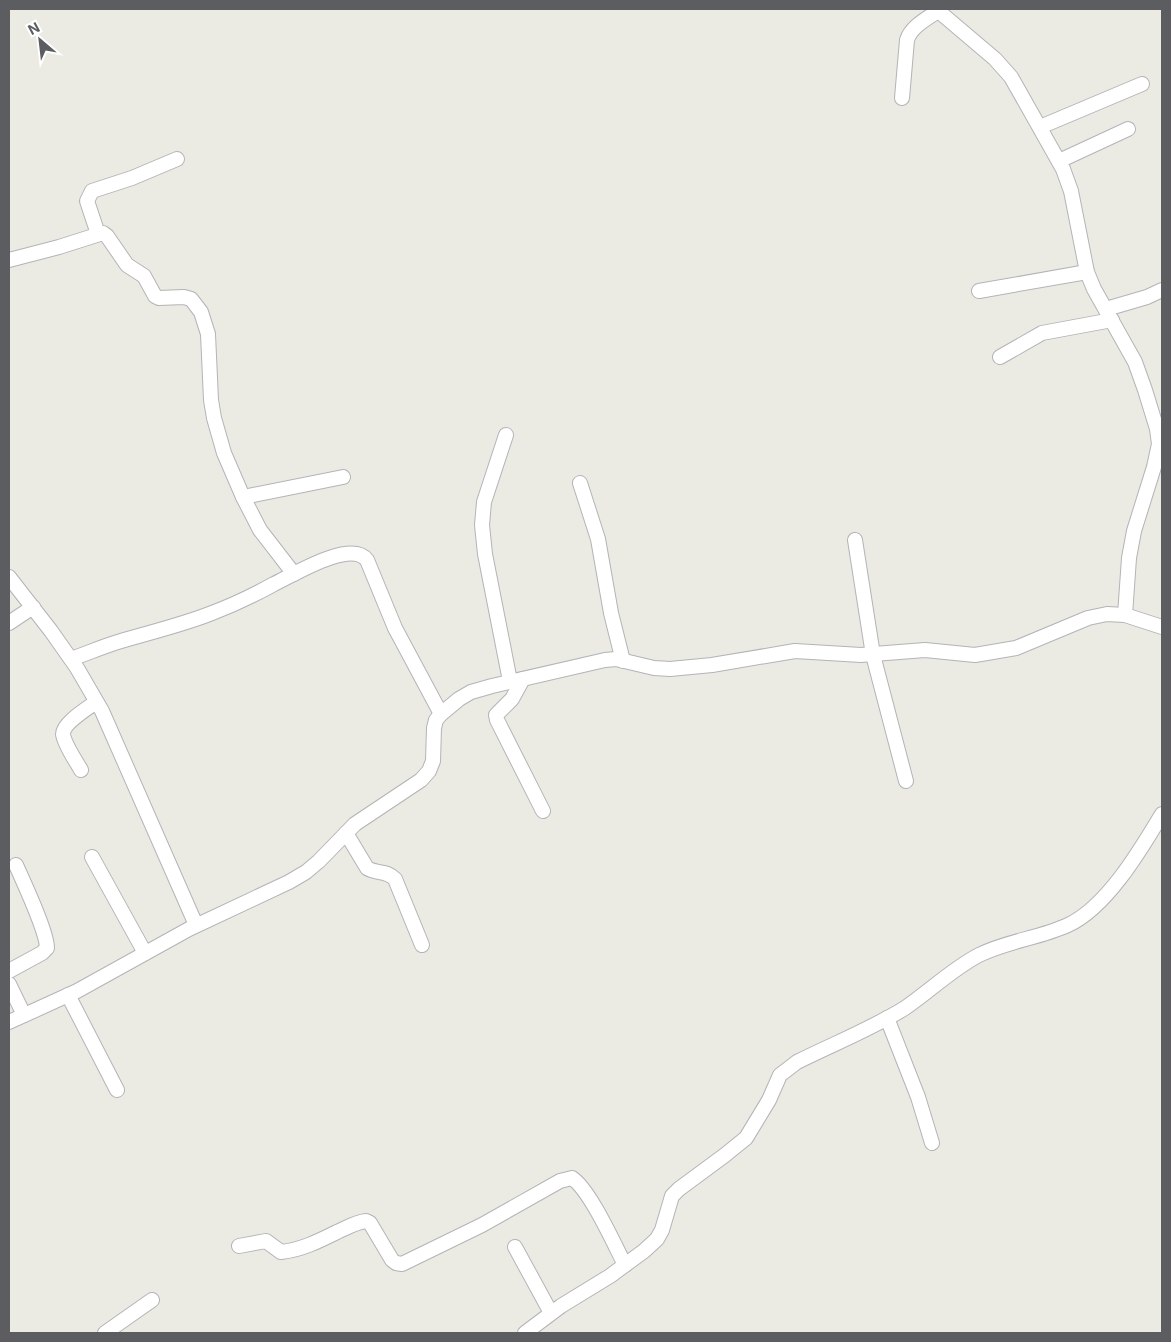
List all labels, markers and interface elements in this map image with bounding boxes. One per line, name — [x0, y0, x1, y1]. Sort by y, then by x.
north arrow — [15, 15, 65, 65]
text: N — [25, 18, 42, 38]

